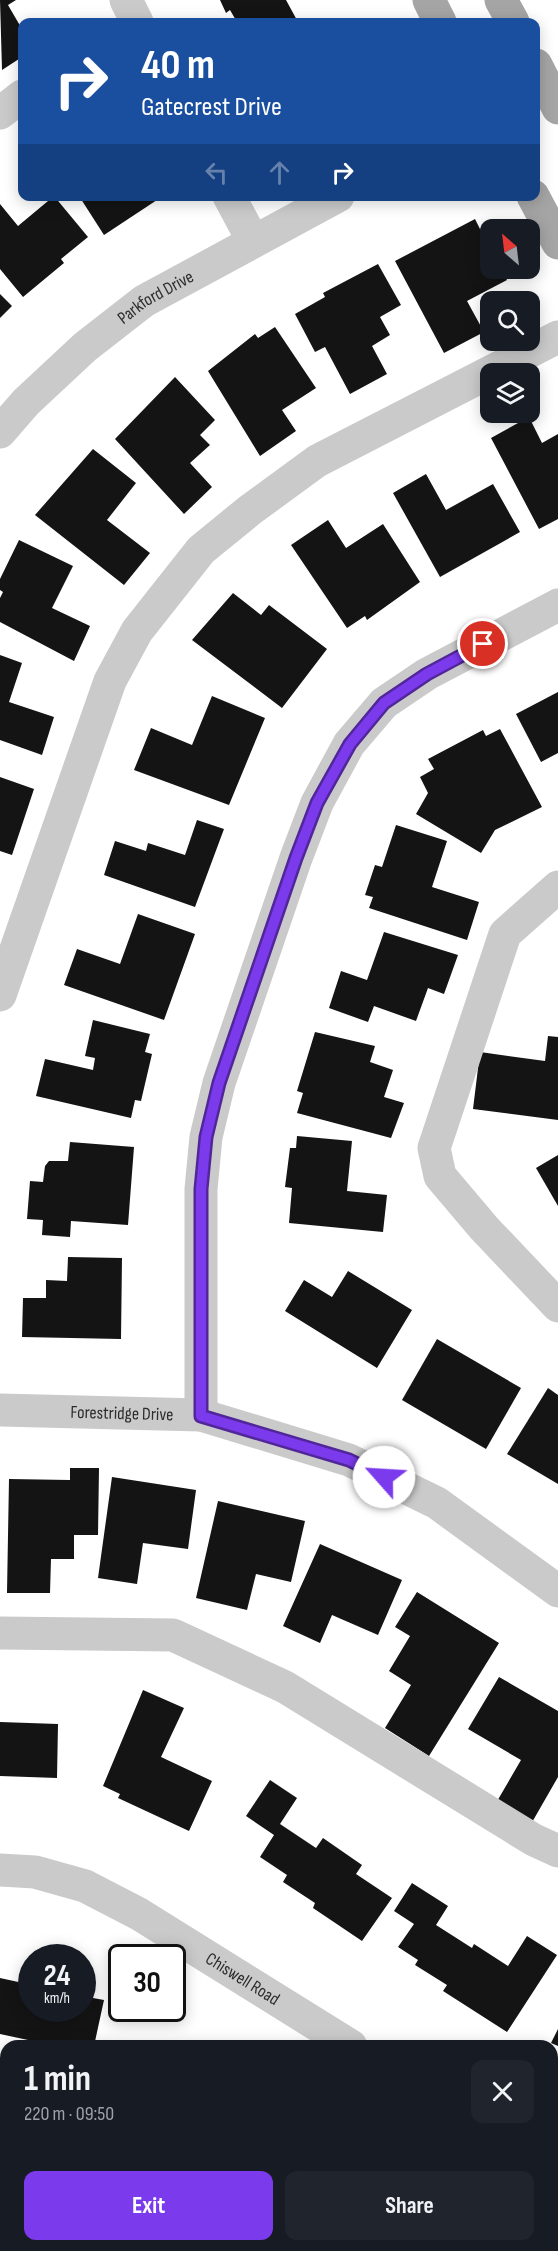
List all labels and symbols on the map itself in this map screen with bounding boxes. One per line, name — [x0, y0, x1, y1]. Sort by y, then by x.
north arrow — [480, 219, 540, 279]
street label: Parkford Drive — [113, 266, 197, 329]
pin — [457, 618, 508, 669]
street label: Forestridge Drive — [70, 1402, 174, 1425]
position arrow — [352, 1445, 416, 1509]
speed limit sign: 30 — [108, 1944, 186, 2022]
street label: Chiswell Road — [202, 1948, 283, 2010]

